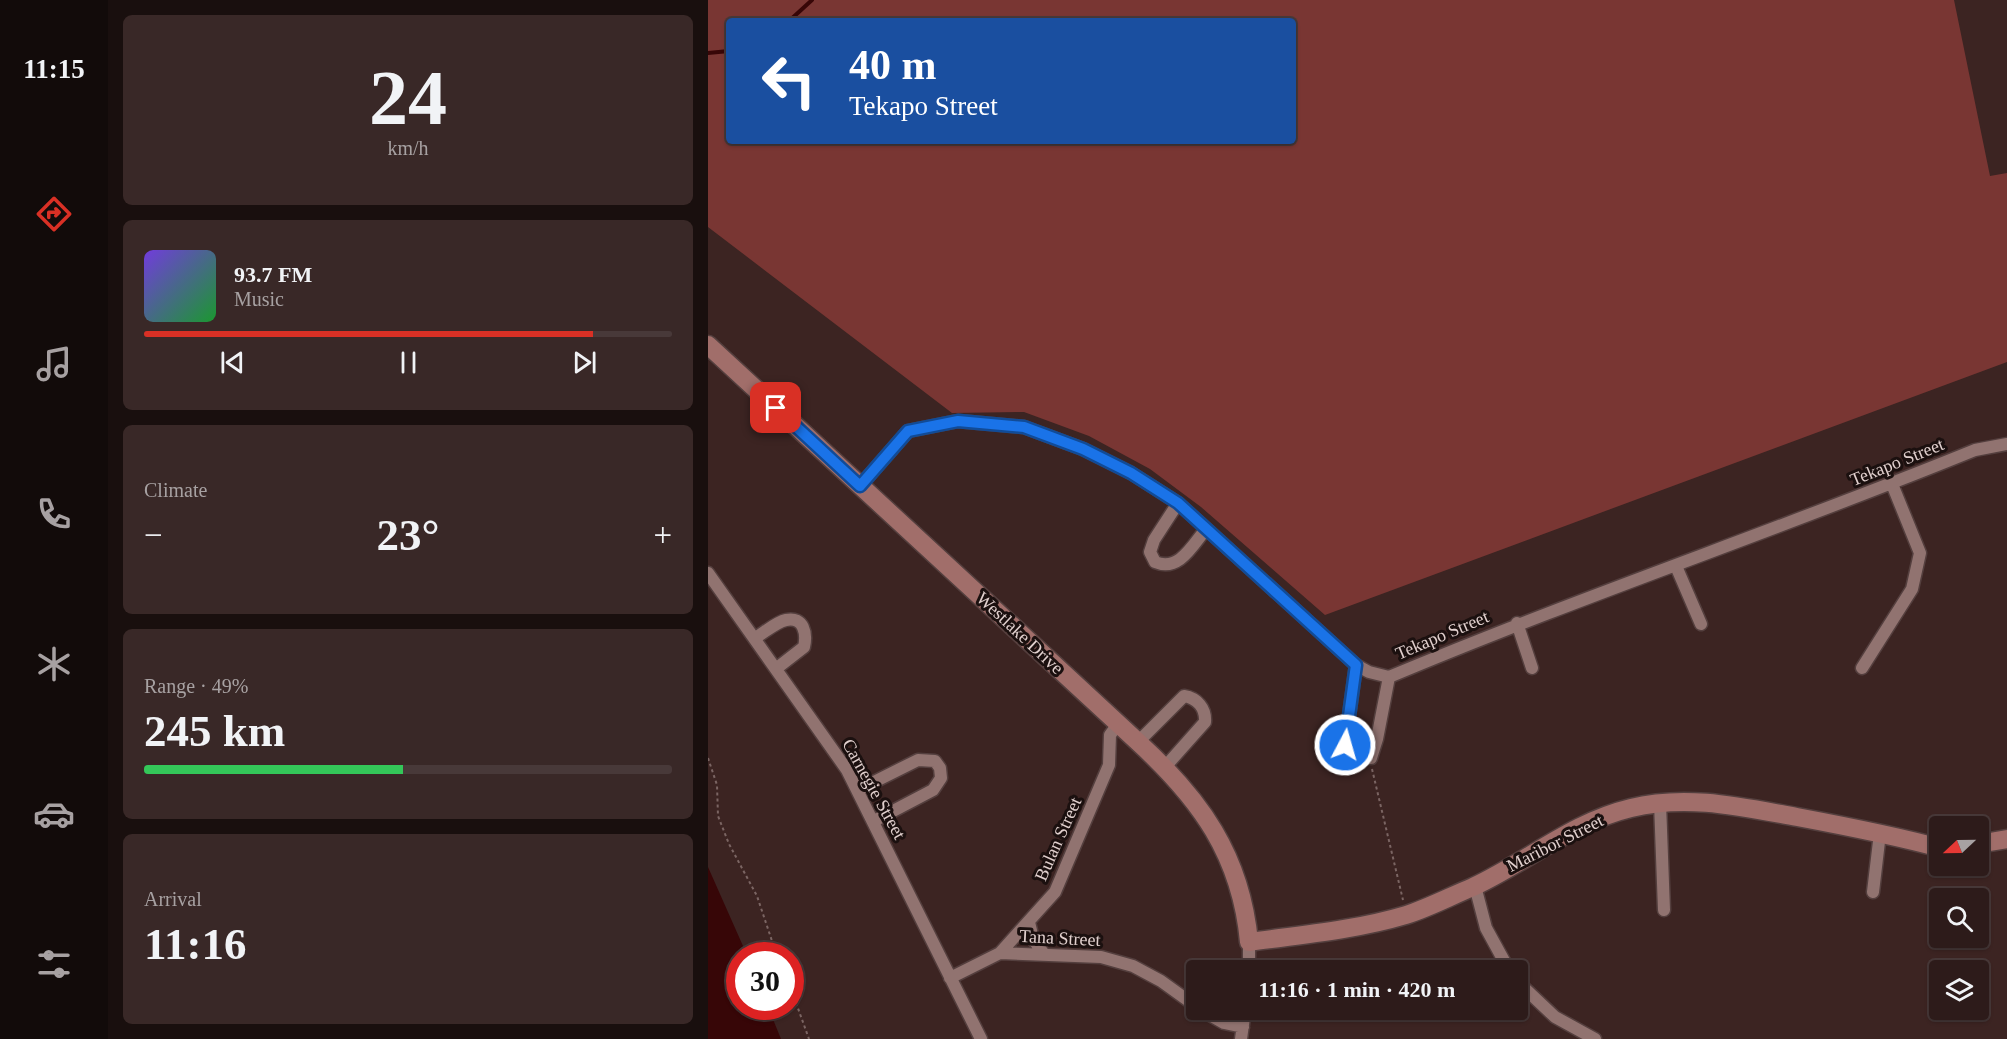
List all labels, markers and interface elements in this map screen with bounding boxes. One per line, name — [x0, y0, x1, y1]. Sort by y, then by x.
icon: left — [750, 42, 828, 120]
text: 40 m — [849, 42, 937, 88]
text: 11:15 — [23, 54, 85, 84]
text: 24 — [369, 54, 447, 141]
text: Tekapo Street — [849, 91, 998, 121]
text: km/h — [387, 137, 429, 159]
icon: directions — [33, 193, 75, 235]
text: 93.7 FM — [234, 262, 312, 287]
text: Music — [234, 288, 284, 310]
icon: music — [33, 343, 75, 385]
icon: previous — [216, 346, 249, 379]
icon: pause — [392, 346, 425, 379]
icon: next — [568, 346, 601, 379]
pin — [750, 382, 801, 433]
icon: arrive — [759, 391, 792, 424]
street label: Tekapo Street — [1847, 434, 1947, 490]
text: Climate — [144, 479, 207, 501]
icon: phone — [33, 493, 75, 535]
text: 23° — [377, 510, 440, 560]
text: − — [144, 517, 163, 553]
text: + — [653, 517, 672, 553]
street label: Westlake Drive — [973, 588, 1067, 678]
street label: Tekapo Street — [1392, 606, 1492, 664]
icon: climate — [33, 643, 75, 685]
text: Range · 49% — [144, 675, 248, 697]
text: 245 km — [144, 706, 285, 756]
position arrow — [1313, 713, 1377, 777]
street label: Carnegie Street — [838, 735, 910, 843]
icon: car — [33, 793, 75, 835]
street label: Bulan Street — [1031, 794, 1085, 884]
street label: Maribor Street — [1503, 810, 1607, 876]
north arrow — [1929, 816, 1989, 876]
map controls — [1929, 816, 1989, 1020]
text: Arrival — [144, 888, 202, 910]
button: search — [1929, 888, 1989, 948]
text: 11:16 — [144, 919, 247, 969]
street label: Tana Street — [1019, 926, 1101, 950]
speed limit sign: 30 — [726, 942, 804, 1020]
icon: filters — [33, 943, 75, 985]
button: layers — [1929, 960, 1989, 1020]
text: 11:16 · 1 min · 420 m — [1259, 977, 1455, 1002]

